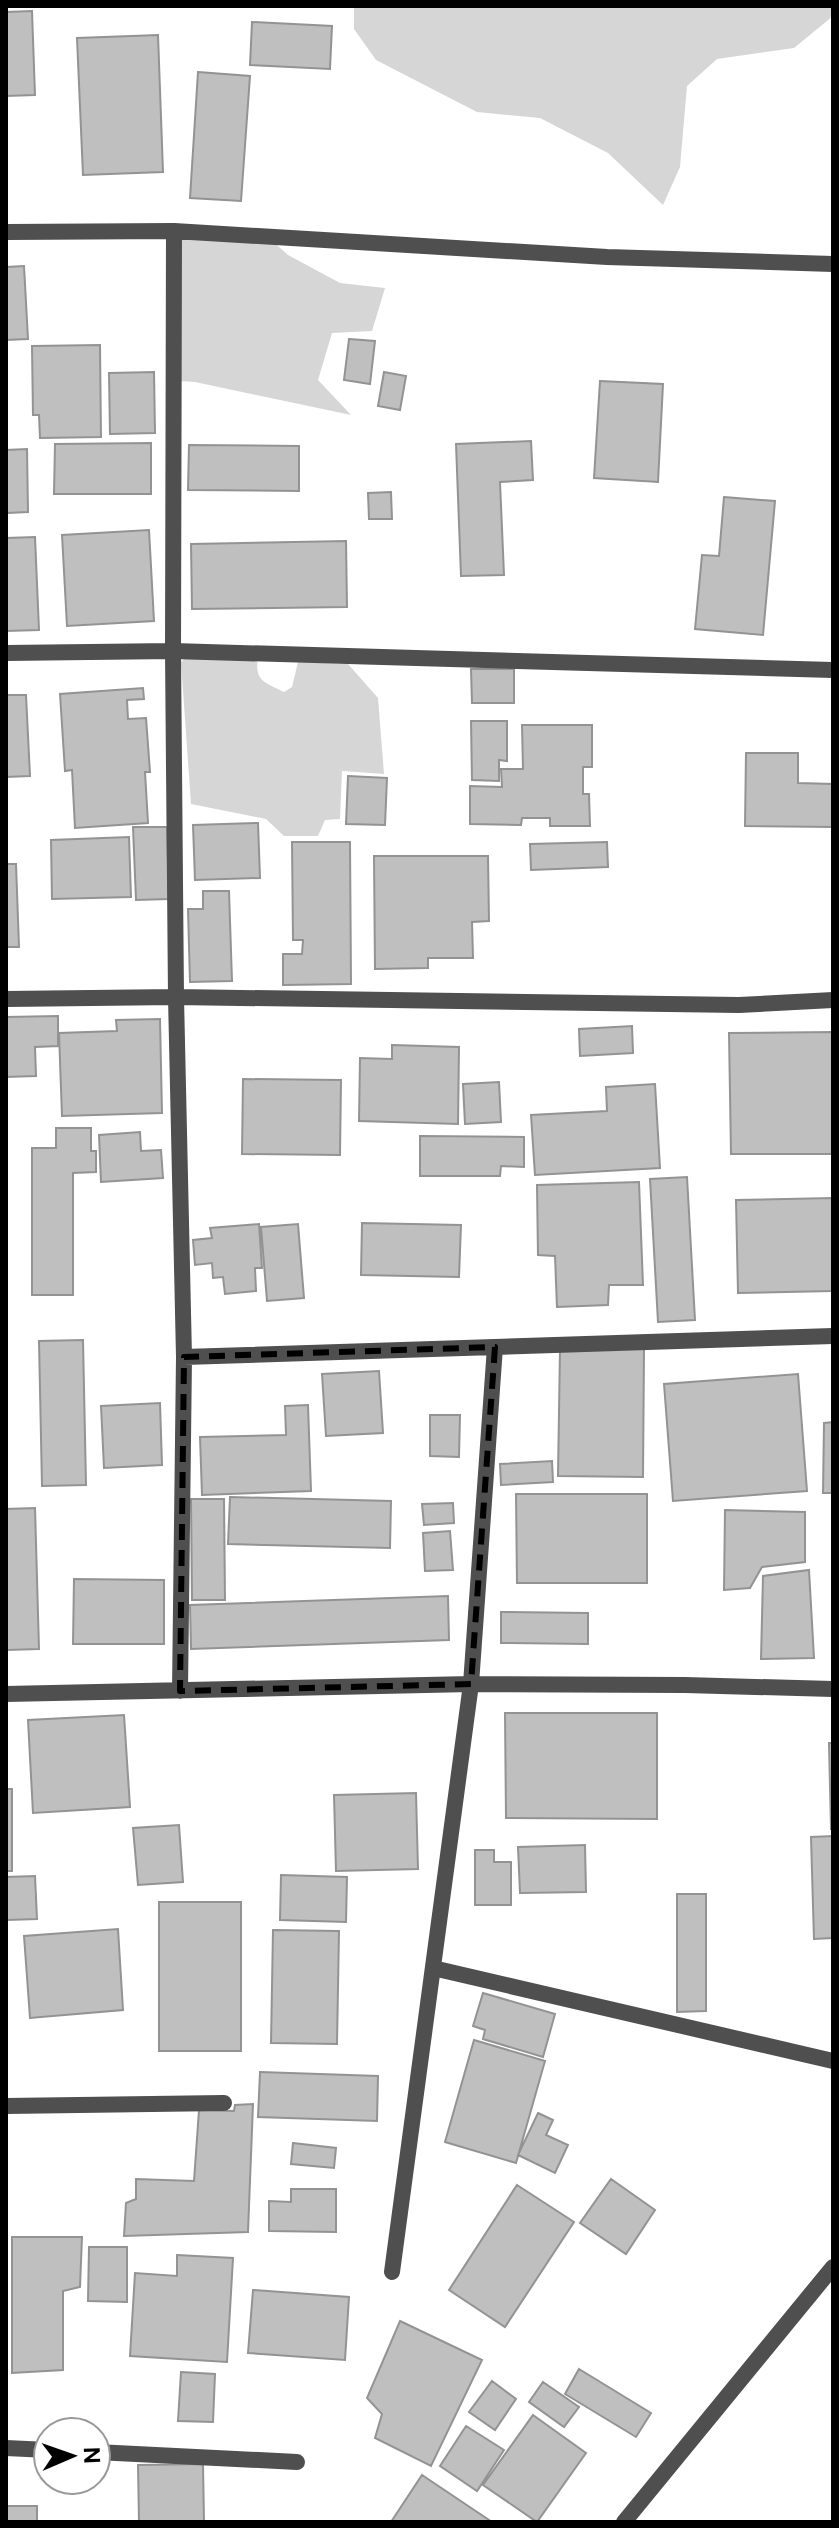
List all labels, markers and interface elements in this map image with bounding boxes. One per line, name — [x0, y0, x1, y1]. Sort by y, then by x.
north arrow — [32, 2416, 112, 2496]
text: N — [79, 2446, 105, 2464]

